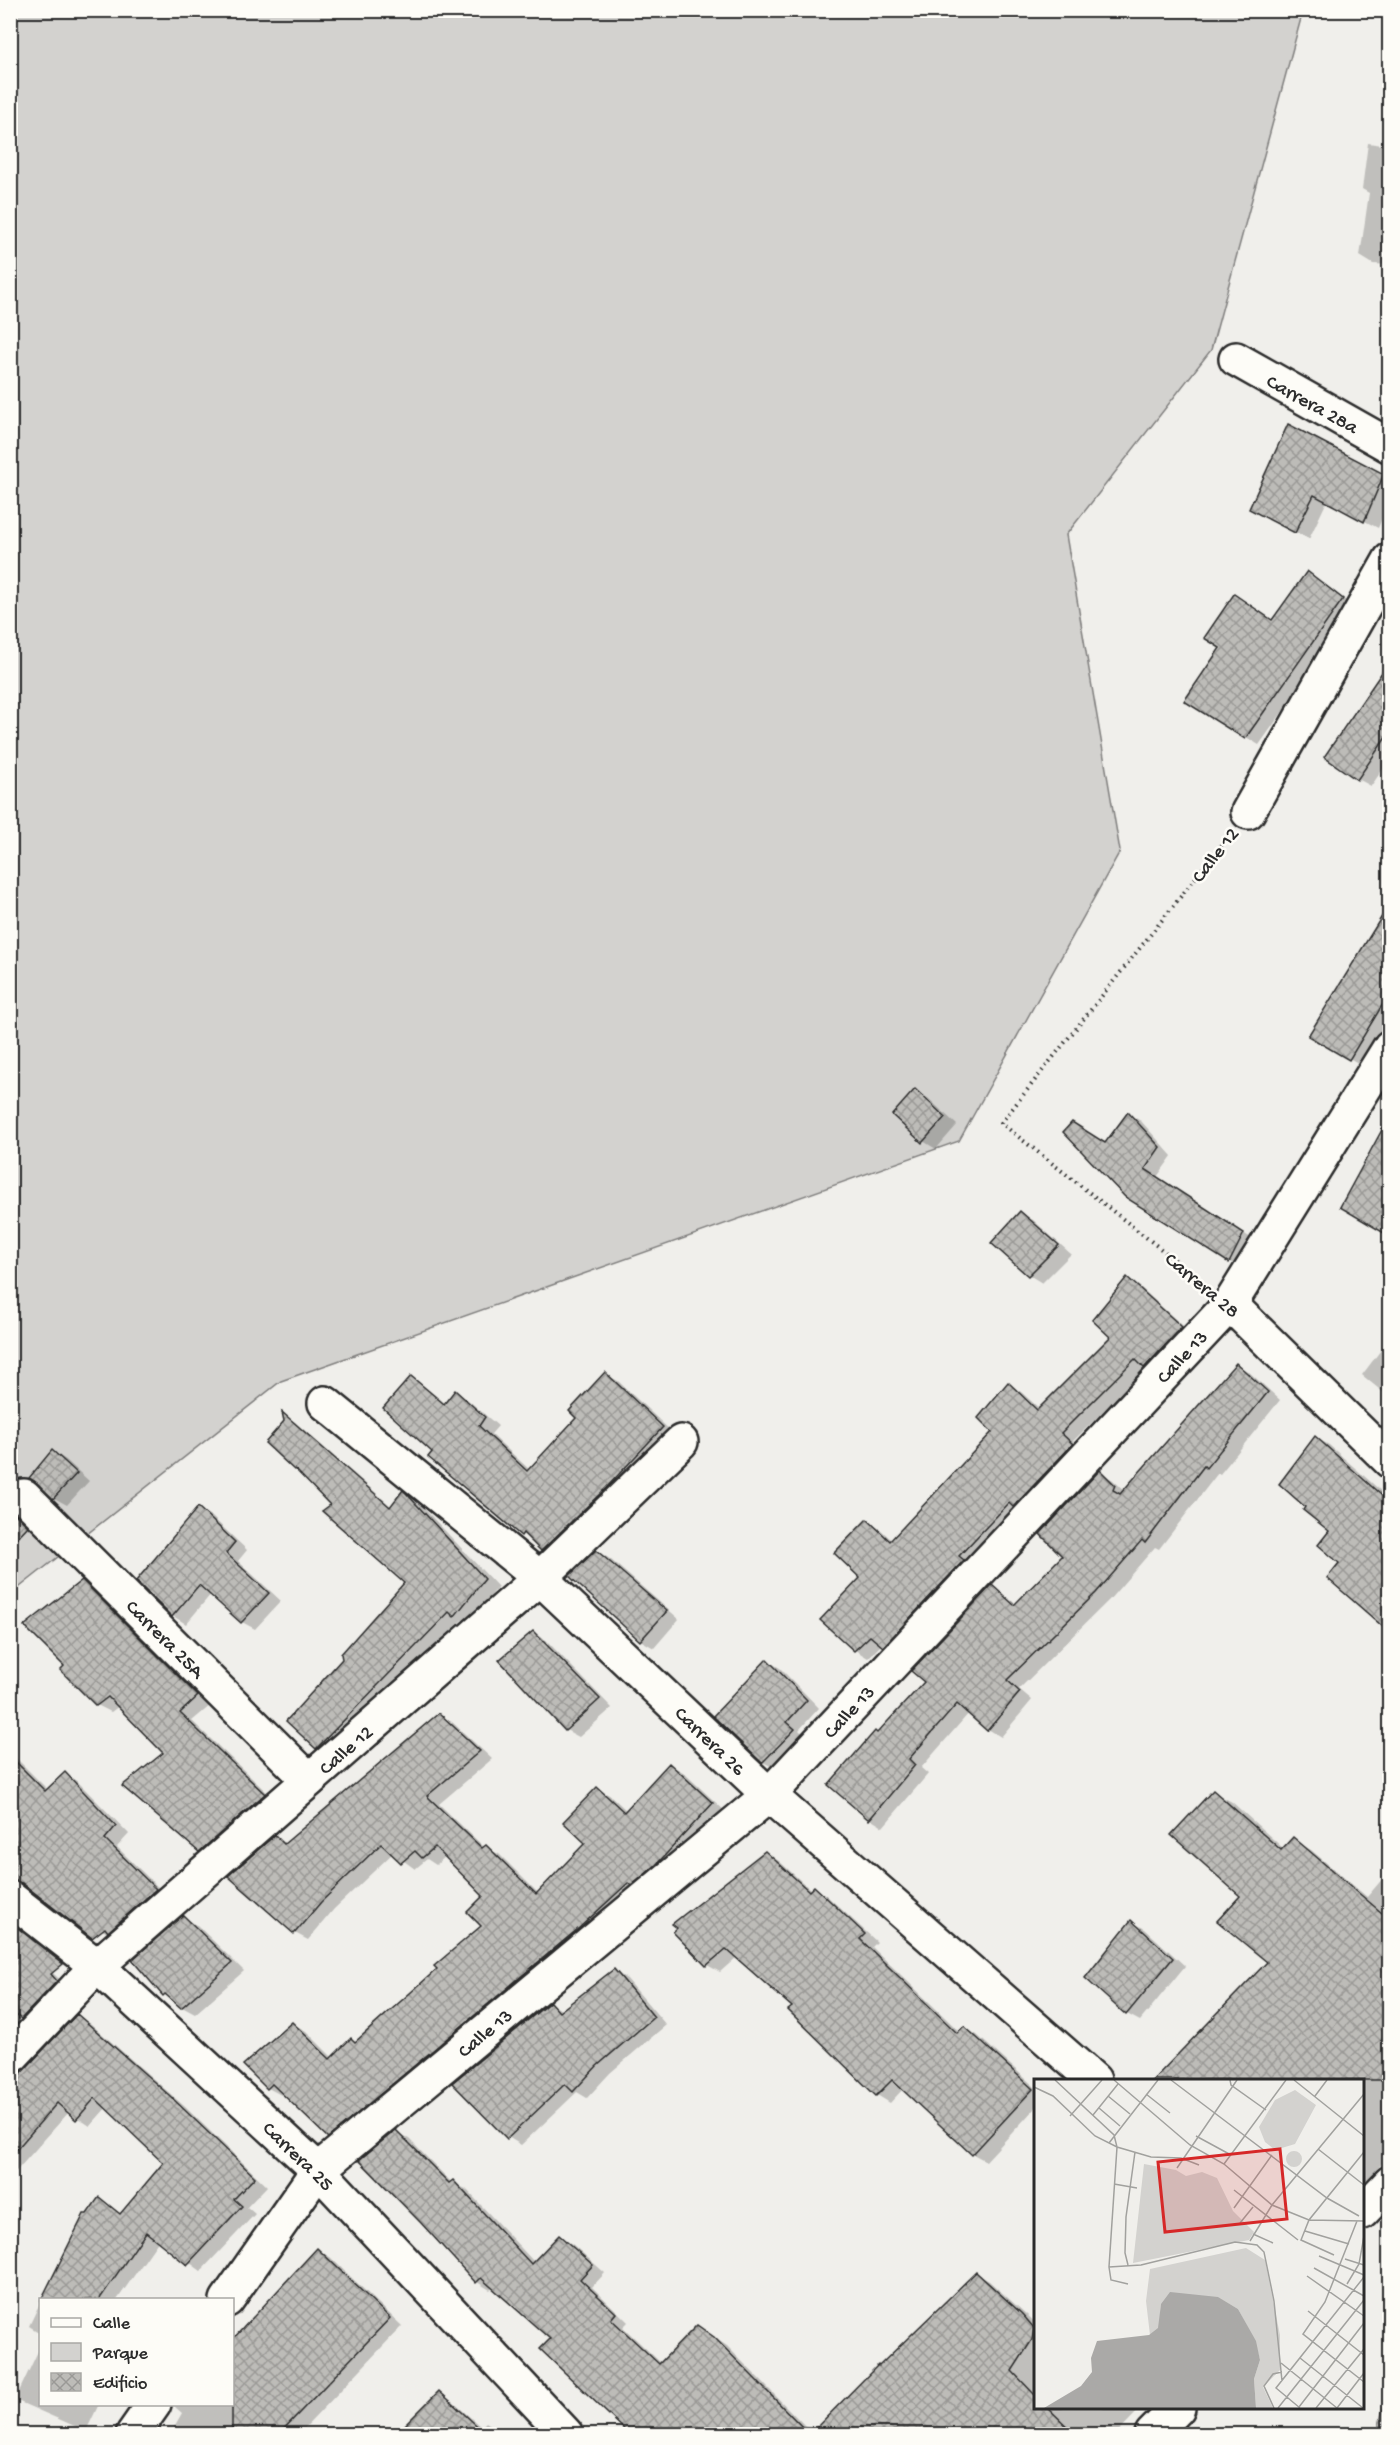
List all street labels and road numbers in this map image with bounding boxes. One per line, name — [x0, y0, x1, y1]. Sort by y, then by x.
street label: Carrera 28a — [1261, 371, 1362, 441]
street label: Calle 12 — [1188, 824, 1246, 888]
street label: Carrera 28 — [1159, 1249, 1243, 1324]
street label: Calle 13 — [1153, 1327, 1214, 1390]
street label: Carrera 25A — [120, 1596, 208, 1685]
street label: Calle 13 — [820, 1682, 881, 1745]
street label: Carrera 26 — [668, 1703, 749, 1782]
street label: Calle 12 — [316, 1722, 379, 1781]
street label: Calle 13 — [454, 2005, 518, 2064]
street label: Carrera 25 — [256, 2118, 337, 2197]

